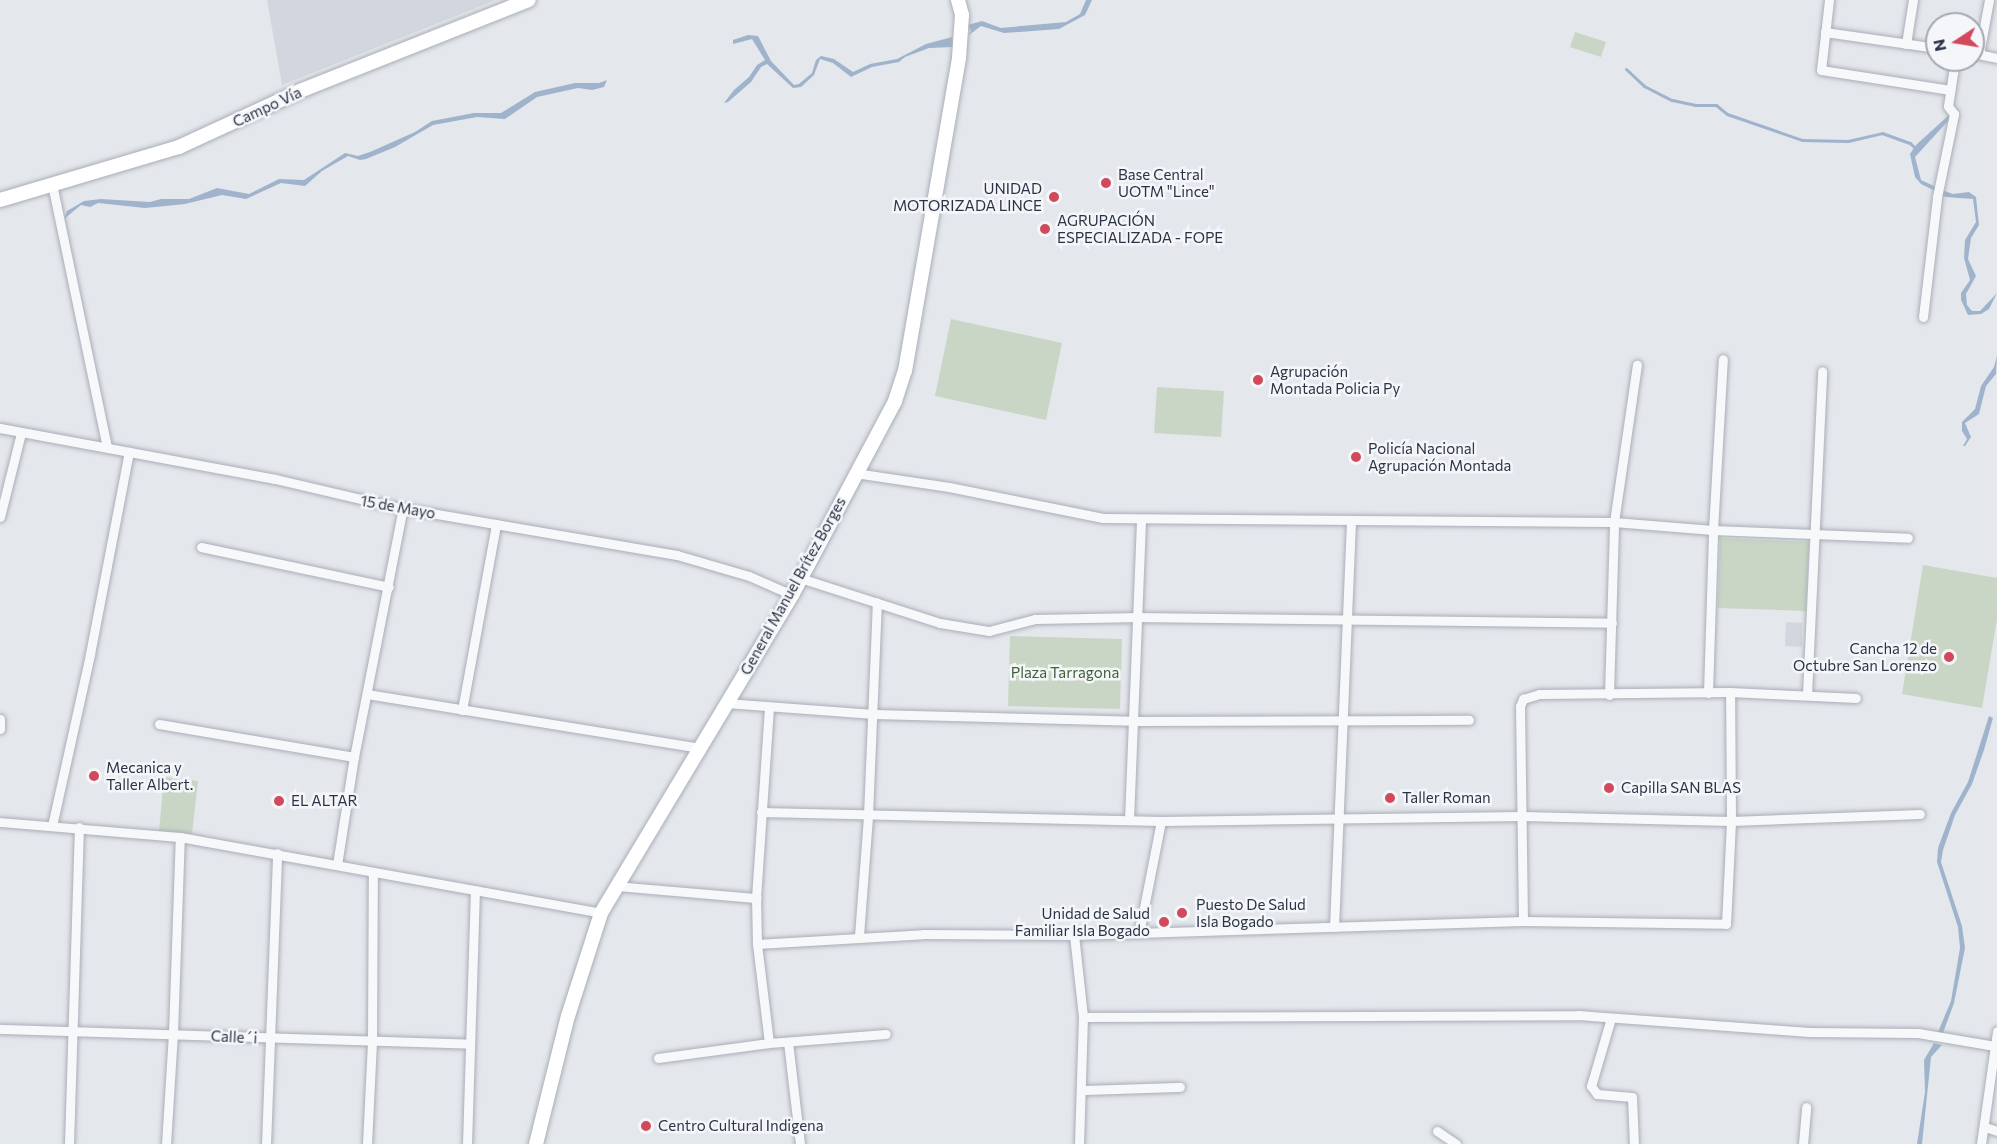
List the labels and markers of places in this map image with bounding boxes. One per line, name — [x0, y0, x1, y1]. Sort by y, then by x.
place label: Base Central UOTM "Lince" — [1118, 165, 1215, 200]
marker: Base Central UOTM "Lince" — [1099, 176, 1113, 190]
place label: UNIDAD MOTORIZADA LINCE — [893, 179, 1042, 214]
marker: UNIDAD MOTORIZADA LINCE — [1047, 190, 1061, 204]
place label: AGRUPACIÓN ESPECIALIZADA - FOPE — [1057, 211, 1223, 246]
marker: AGRUPACIÓN ESPECIALIZADA - FOPE — [1038, 222, 1052, 236]
place label: Agrupación Montada Policia Py — [1270, 362, 1400, 397]
marker: Agrupación Montada Policia Py — [1251, 373, 1265, 387]
place label: Policía Nacional Agrupación Montada — [1368, 439, 1511, 474]
marker: Policía Nacional Agrupación Montada — [1349, 450, 1363, 464]
place label: Cancha 12 de Octubre San Lorenzo — [1793, 639, 1937, 674]
marker: Cancha 12 de Octubre San Lorenzo — [1942, 650, 1956, 664]
place label: Mecanica y Taller Albert. — [106, 758, 193, 793]
marker: Mecanica y Taller Albert. — [87, 769, 101, 783]
place label: Capilla SAN BLAS — [1621, 779, 1741, 797]
marker: Capilla SAN BLAS — [1602, 781, 1616, 795]
place label: Taller Roman — [1402, 789, 1491, 807]
marker: Taller Roman — [1383, 791, 1397, 805]
place label: EL ALTAR — [291, 792, 358, 810]
marker: EL ALTAR — [272, 794, 286, 808]
place label: Puesto De Salud Isla Bogado — [1196, 895, 1306, 930]
place label: Unidad de Salud Familiar Isla Bogado — [1015, 904, 1150, 939]
marker: Puesto De Salud Isla Bogado — [1173, 904, 1191, 922]
marker: Unidad de Salud Familiar Isla Bogado — [1155, 913, 1173, 931]
place label: Centro Cultural Indigena — [658, 1117, 823, 1135]
marker: Centro Cultural Indigena — [639, 1119, 653, 1133]

